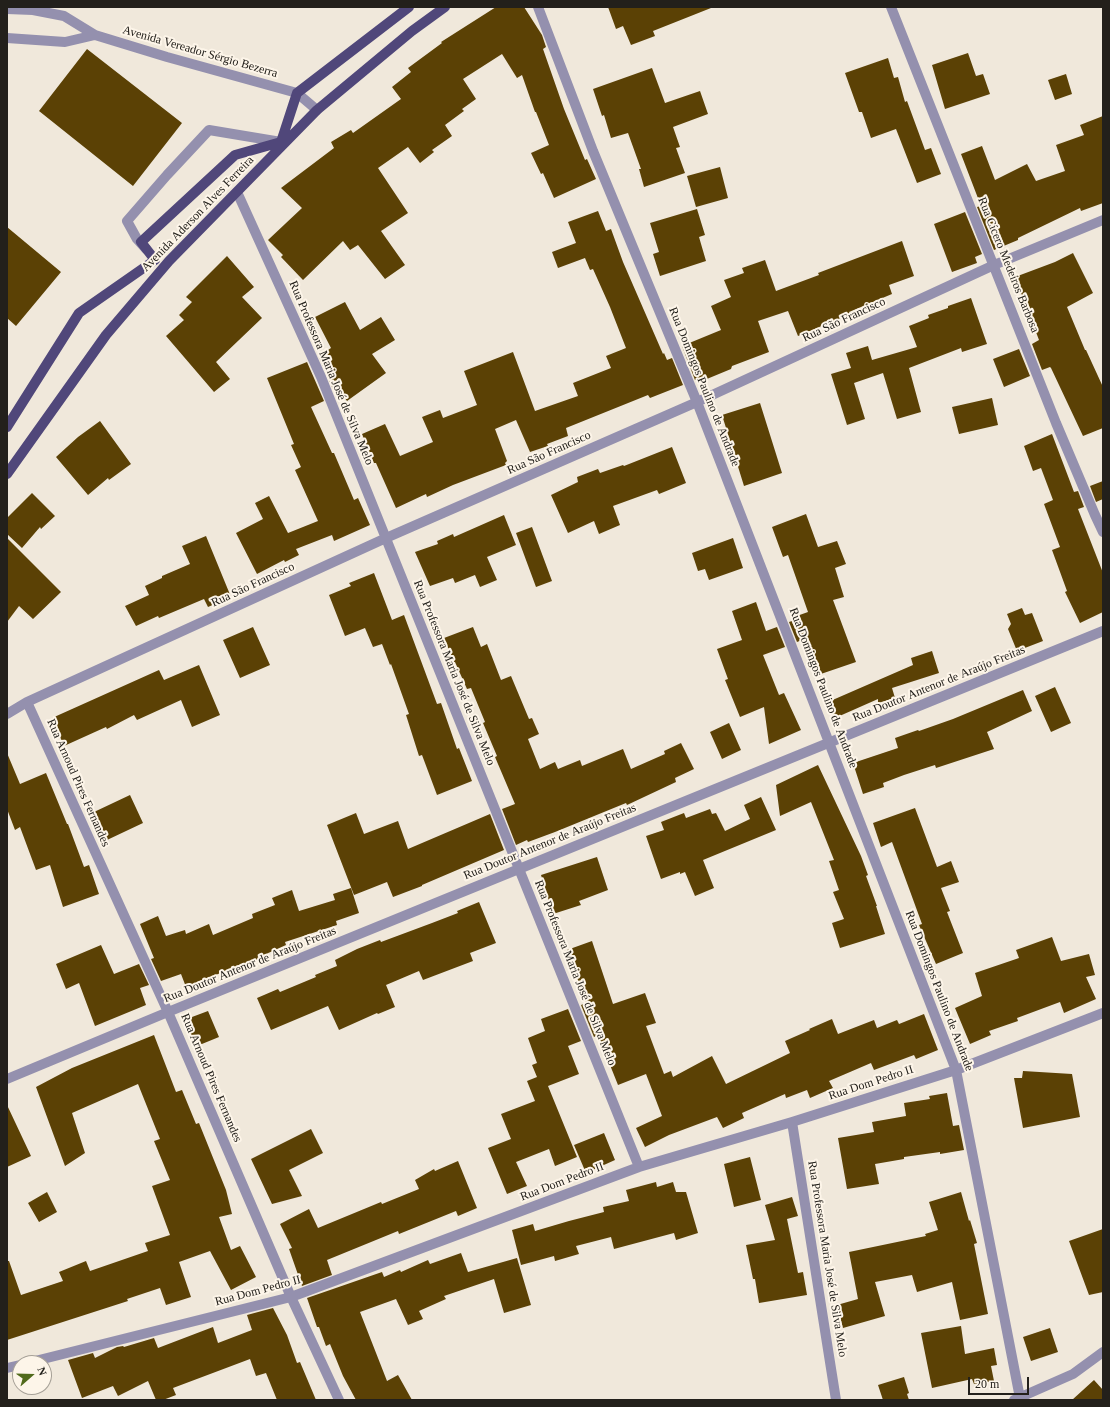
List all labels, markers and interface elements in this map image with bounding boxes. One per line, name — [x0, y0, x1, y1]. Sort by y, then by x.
street label: Avenida Vereador Sérgio Bezerra — [121, 23, 279, 81]
street label: Avenida Aderson Alves Ferreira — [139, 153, 257, 275]
street label: Rua Cícero Medeiros Barbosa — [974, 195, 1042, 335]
street label: Rua Professora Maria José de Silva Melo — [286, 279, 376, 467]
street label: Rua São Francisco — [800, 294, 888, 346]
street label: Rua Domingos Paulino de Andrade — [665, 305, 743, 469]
street label: Rua São Francisco — [505, 428, 593, 478]
street label: Rua São Francisco — [209, 559, 297, 611]
street label: Rua Professora Maria José de Silva Melo — [410, 578, 498, 768]
street label: Rua Domingos Paulino de Andrade — [786, 606, 860, 770]
street label: Rua Doutor Antenor de Araújo Freitas — [851, 643, 1027, 725]
street label: Rua Arnoud Pires Fernandes — [43, 717, 113, 849]
street label: Rua Doutor Antenor de Araújo Freitas — [462, 801, 638, 883]
street label: Rua Professora Maria José de Silva Melo — [531, 878, 619, 1068]
street label: Rua Domingos Paulino de Andrade — [902, 909, 976, 1073]
street label: Rua Doutor Antenor de Araújo Freitas — [162, 924, 338, 1006]
street label: Rua Arnoud Pires Fernandes — [177, 1012, 245, 1144]
street label: Rua Dom Pedro II — [827, 1063, 915, 1103]
street label: Rua Dom Pedro II — [518, 1159, 606, 1205]
street label: Rua Professora Maria José de Silva Melo — [804, 1160, 850, 1358]
street label: Rua Dom Pedro II — [213, 1273, 303, 1309]
north arrow — [12, 1355, 52, 1395]
text: N — [35, 1365, 49, 1377]
scale bar — [970, 1369, 1031, 1395]
text: 20 m — [975, 1377, 999, 1391]

